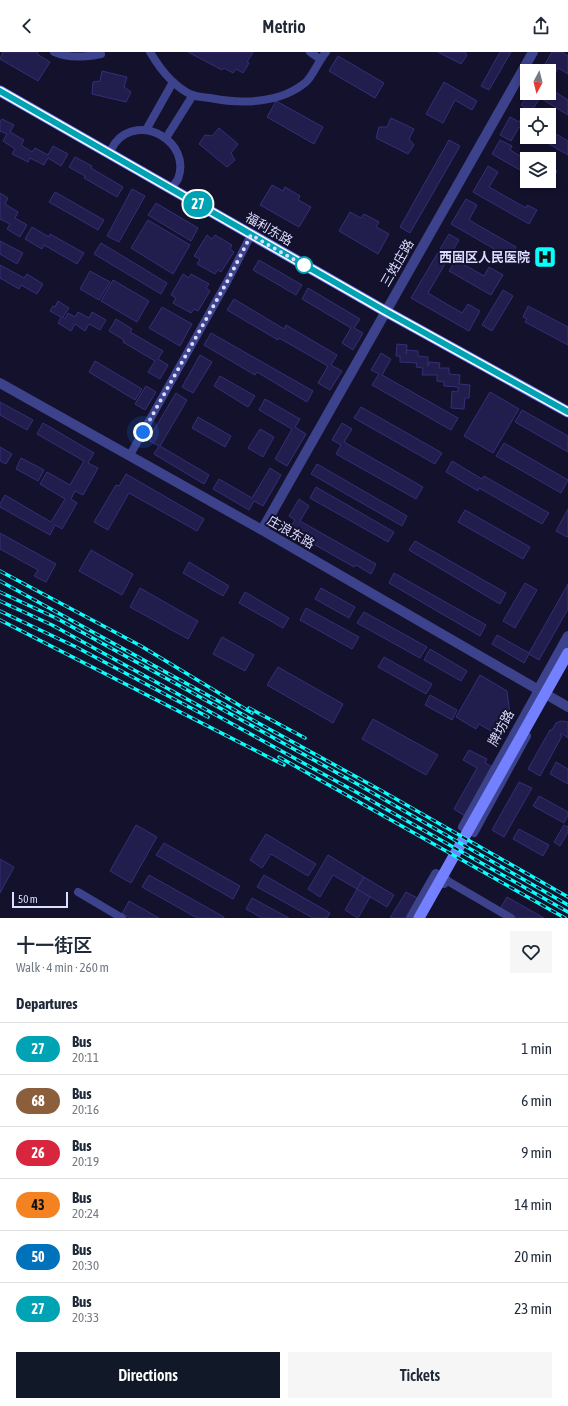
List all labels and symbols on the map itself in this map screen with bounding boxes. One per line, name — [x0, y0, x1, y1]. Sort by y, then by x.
north arrow — [520, 64, 556, 100]
line badge: 27 — [180, 191, 216, 217]
street label: 福利东路 — [243, 210, 295, 248]
street label: 三姓庄路 — [378, 237, 416, 289]
hospital icon: 西固区人民医院 — [532, 244, 558, 270]
place label: 西固区人民医院 — [439, 250, 530, 265]
unlabelled marker — [295, 256, 313, 274]
your location — [133, 422, 153, 442]
street label: 庄浪东路 — [265, 513, 317, 551]
street label: 牌坊路 — [485, 707, 517, 749]
scale bar — [12, 890, 68, 909]

